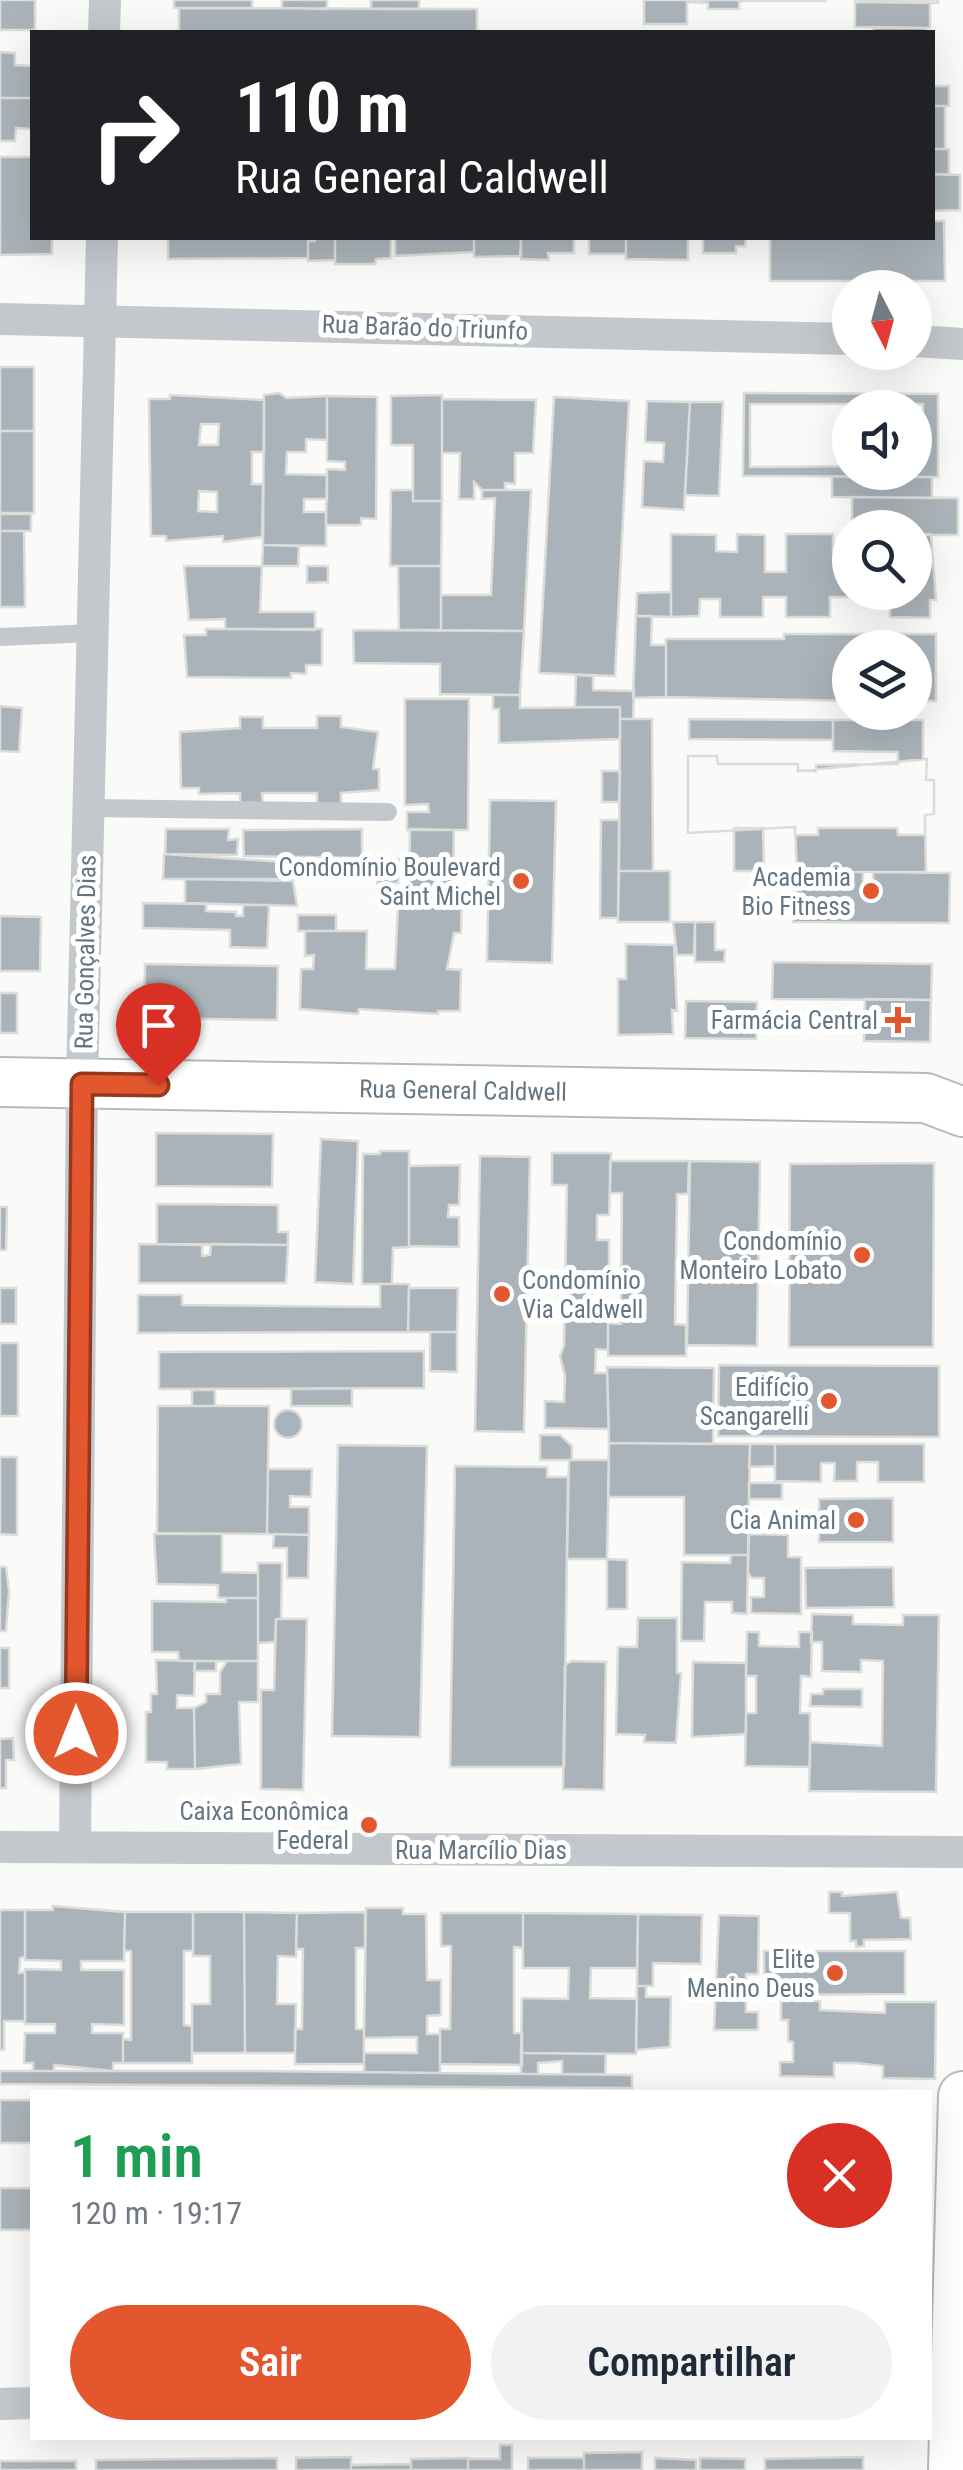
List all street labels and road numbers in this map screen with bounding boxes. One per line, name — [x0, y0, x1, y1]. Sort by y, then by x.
street label: Rua Barão do Triunfo — [321, 309, 529, 346]
street label: Rua Gonçalves Dias — [69, 855, 102, 1050]
street label: Rua General Caldwell — [359, 1074, 567, 1107]
street label: Rua Marcílio Dias — [395, 1836, 567, 1865]

